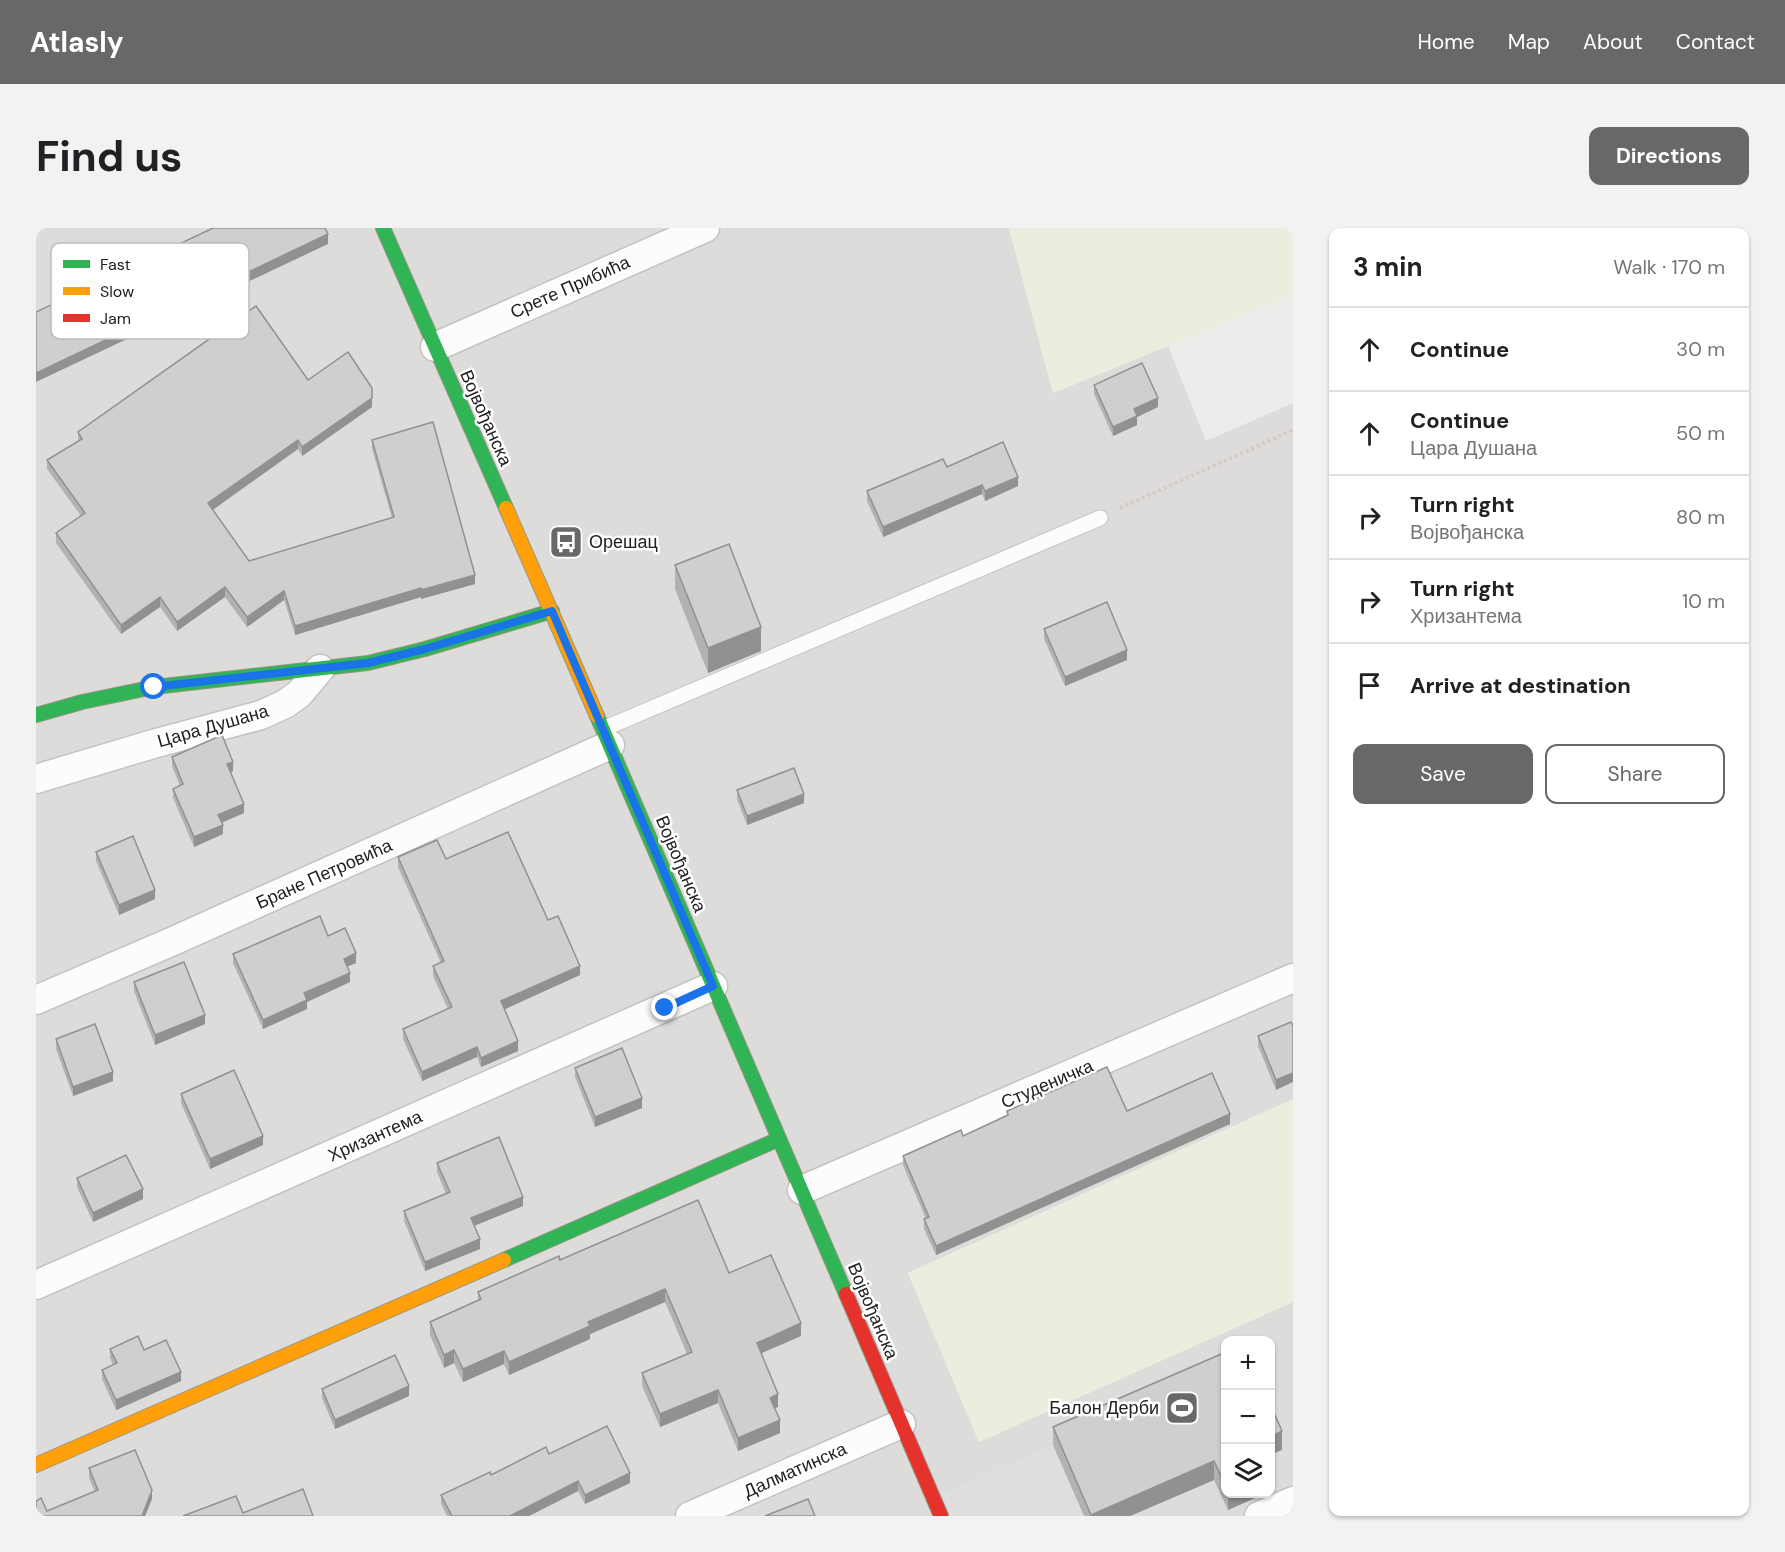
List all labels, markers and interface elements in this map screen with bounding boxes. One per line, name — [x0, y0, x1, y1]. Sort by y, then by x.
text: Atlasly — [30, 24, 124, 61]
text: Home — [1417, 28, 1475, 56]
text: Map — [1508, 28, 1550, 56]
text: About — [1583, 28, 1643, 56]
text: Contact — [1676, 28, 1755, 56]
button: Directions — [1589, 127, 1749, 185]
text: Find us — [36, 129, 182, 184]
legend — [51, 243, 249, 339]
street label: Срете Прибића — [506, 249, 635, 324]
text: 3 min — [1353, 250, 1422, 284]
text: Fast — [100, 254, 131, 275]
text: Walk · 170 m — [1613, 254, 1725, 280]
text: Slow — [100, 281, 134, 302]
text: Jam — [100, 308, 131, 329]
icon: ahead — [1353, 333, 1386, 366]
text: Continue — [1410, 335, 1509, 364]
text: 30 m — [1676, 336, 1725, 362]
street label: Војвођанска — [454, 366, 518, 471]
text: Continue — [1410, 406, 1509, 435]
icon: ahead — [1353, 417, 1386, 450]
text: 50 m — [1676, 420, 1725, 446]
text: Цара Душана — [1410, 435, 1537, 461]
text: Turn right — [1410, 490, 1515, 519]
icon: right — [1353, 501, 1386, 534]
text: 80 m — [1676, 504, 1725, 530]
text: Војвођанска — [1410, 519, 1524, 545]
bus stop icon: Орешац — [548, 524, 584, 560]
place label: Орешац — [589, 530, 658, 554]
text: Turn right — [1410, 574, 1515, 603]
icon: right — [1353, 585, 1386, 618]
text: 10 m — [1682, 588, 1725, 614]
text: Хризантема — [1410, 603, 1522, 629]
icon: arrive — [1353, 669, 1386, 702]
text: Arrive at destination — [1410, 671, 1631, 700]
route start — [140, 673, 166, 699]
street label: Цара Душана — [155, 698, 272, 753]
button: Save — [1353, 744, 1533, 804]
button: Share — [1545, 744, 1725, 804]
street label: Војвођанска — [650, 812, 712, 917]
street label: Бране Петровића — [252, 833, 397, 915]
route end — [651, 994, 677, 1020]
street label: Студеничка — [997, 1053, 1098, 1114]
street label: Хризантема — [324, 1104, 427, 1167]
street label: Војвођанска — [842, 1259, 904, 1364]
map controls — [1221, 1336, 1275, 1498]
button: + — [1221, 1336, 1275, 1390]
sports icon: Балон Дерби — [1164, 1390, 1200, 1426]
button: − — [1221, 1390, 1275, 1444]
place label: Балон Дерби — [1049, 1396, 1159, 1420]
street label: Далматинска — [740, 1436, 851, 1503]
button: layers — [1221, 1444, 1275, 1498]

